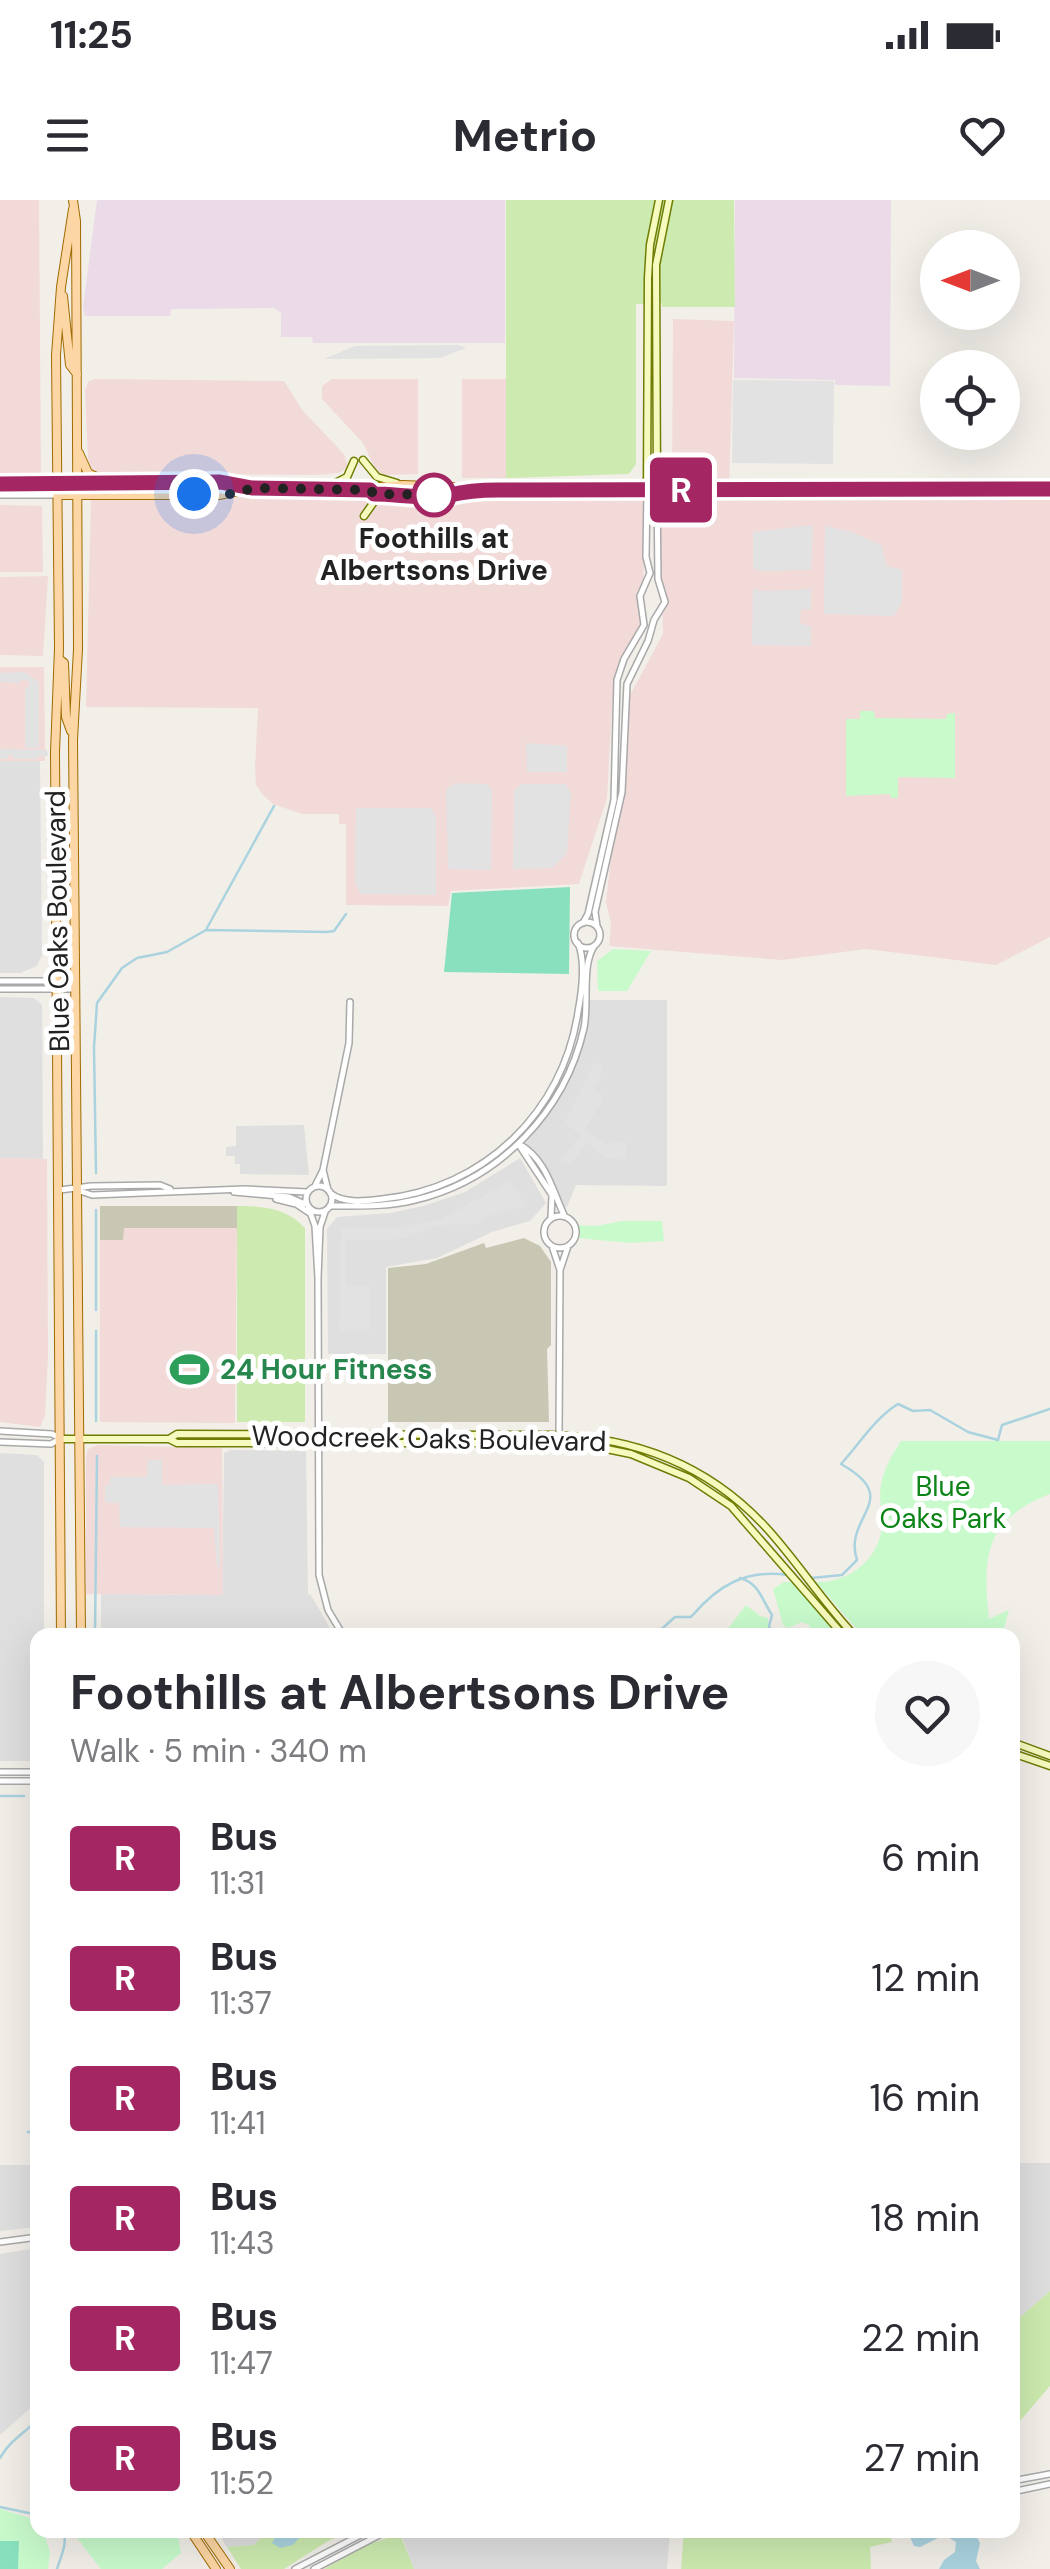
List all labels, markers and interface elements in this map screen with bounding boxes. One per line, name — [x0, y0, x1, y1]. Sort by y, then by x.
text: 11:25 — [50, 10, 133, 60]
text: Metrio — [453, 106, 597, 165]
icon: menu — [40, 108, 95, 163]
icon: heart — [955, 108, 1010, 163]
north arrow — [920, 230, 1020, 330]
map controls — [920, 230, 1020, 450]
button: locate — [920, 350, 1020, 450]
line badge: R — [648, 458, 714, 522]
text: R — [670, 467, 692, 513]
your location — [169, 469, 219, 519]
marker: Foothills at Albertsons Drive — [413, 474, 455, 516]
place label: Foothills at Albertsons Drive — [320, 520, 548, 589]
street label: Blue Oaks Boulevard — [37, 790, 78, 1052]
sports icon: 24 Hour Fitness — [169, 1348, 211, 1390]
place label: 24 Hour Fitness — [220, 1351, 432, 1388]
street label: Woodcreek Oaks Boulevard — [251, 1417, 607, 1460]
park label: Blue Oaks Park — [879, 1468, 1007, 1537]
text: Foothills at Albertsons Drive — [70, 1661, 729, 1724]
button: heart — [875, 1661, 980, 1766]
text: Walk · 5 min · 340 m — [70, 1730, 367, 1772]
text: Bus — [210, 1812, 278, 1862]
text: 6 min — [881, 1833, 980, 1883]
text: R — [114, 1835, 136, 1881]
text: 11:31 — [210, 1862, 265, 1904]
text: Bus — [210, 1932, 278, 1982]
text: 12 min — [871, 1953, 980, 2003]
text: R — [114, 1955, 136, 2001]
text: 11:37 — [210, 1982, 272, 2024]
text: Bus — [210, 2052, 278, 2102]
text: 16 min — [869, 2073, 980, 2123]
text: R — [114, 2075, 136, 2121]
text: 11:41 — [210, 2102, 266, 2144]
text: Bus — [210, 2172, 278, 2222]
text: 18 min — [870, 2193, 980, 2243]
text: R — [114, 2195, 136, 2241]
text: 11:43 — [210, 2222, 275, 2264]
text: Bus — [210, 2292, 278, 2342]
text: 22 min — [861, 2313, 980, 2363]
text: R — [114, 2315, 136, 2361]
text: 11:47 — [210, 2342, 273, 2384]
text: Bus — [210, 2412, 278, 2462]
text: 27 min — [864, 2433, 980, 2483]
text: R — [114, 2435, 136, 2481]
text: 11:52 — [210, 2462, 274, 2504]

